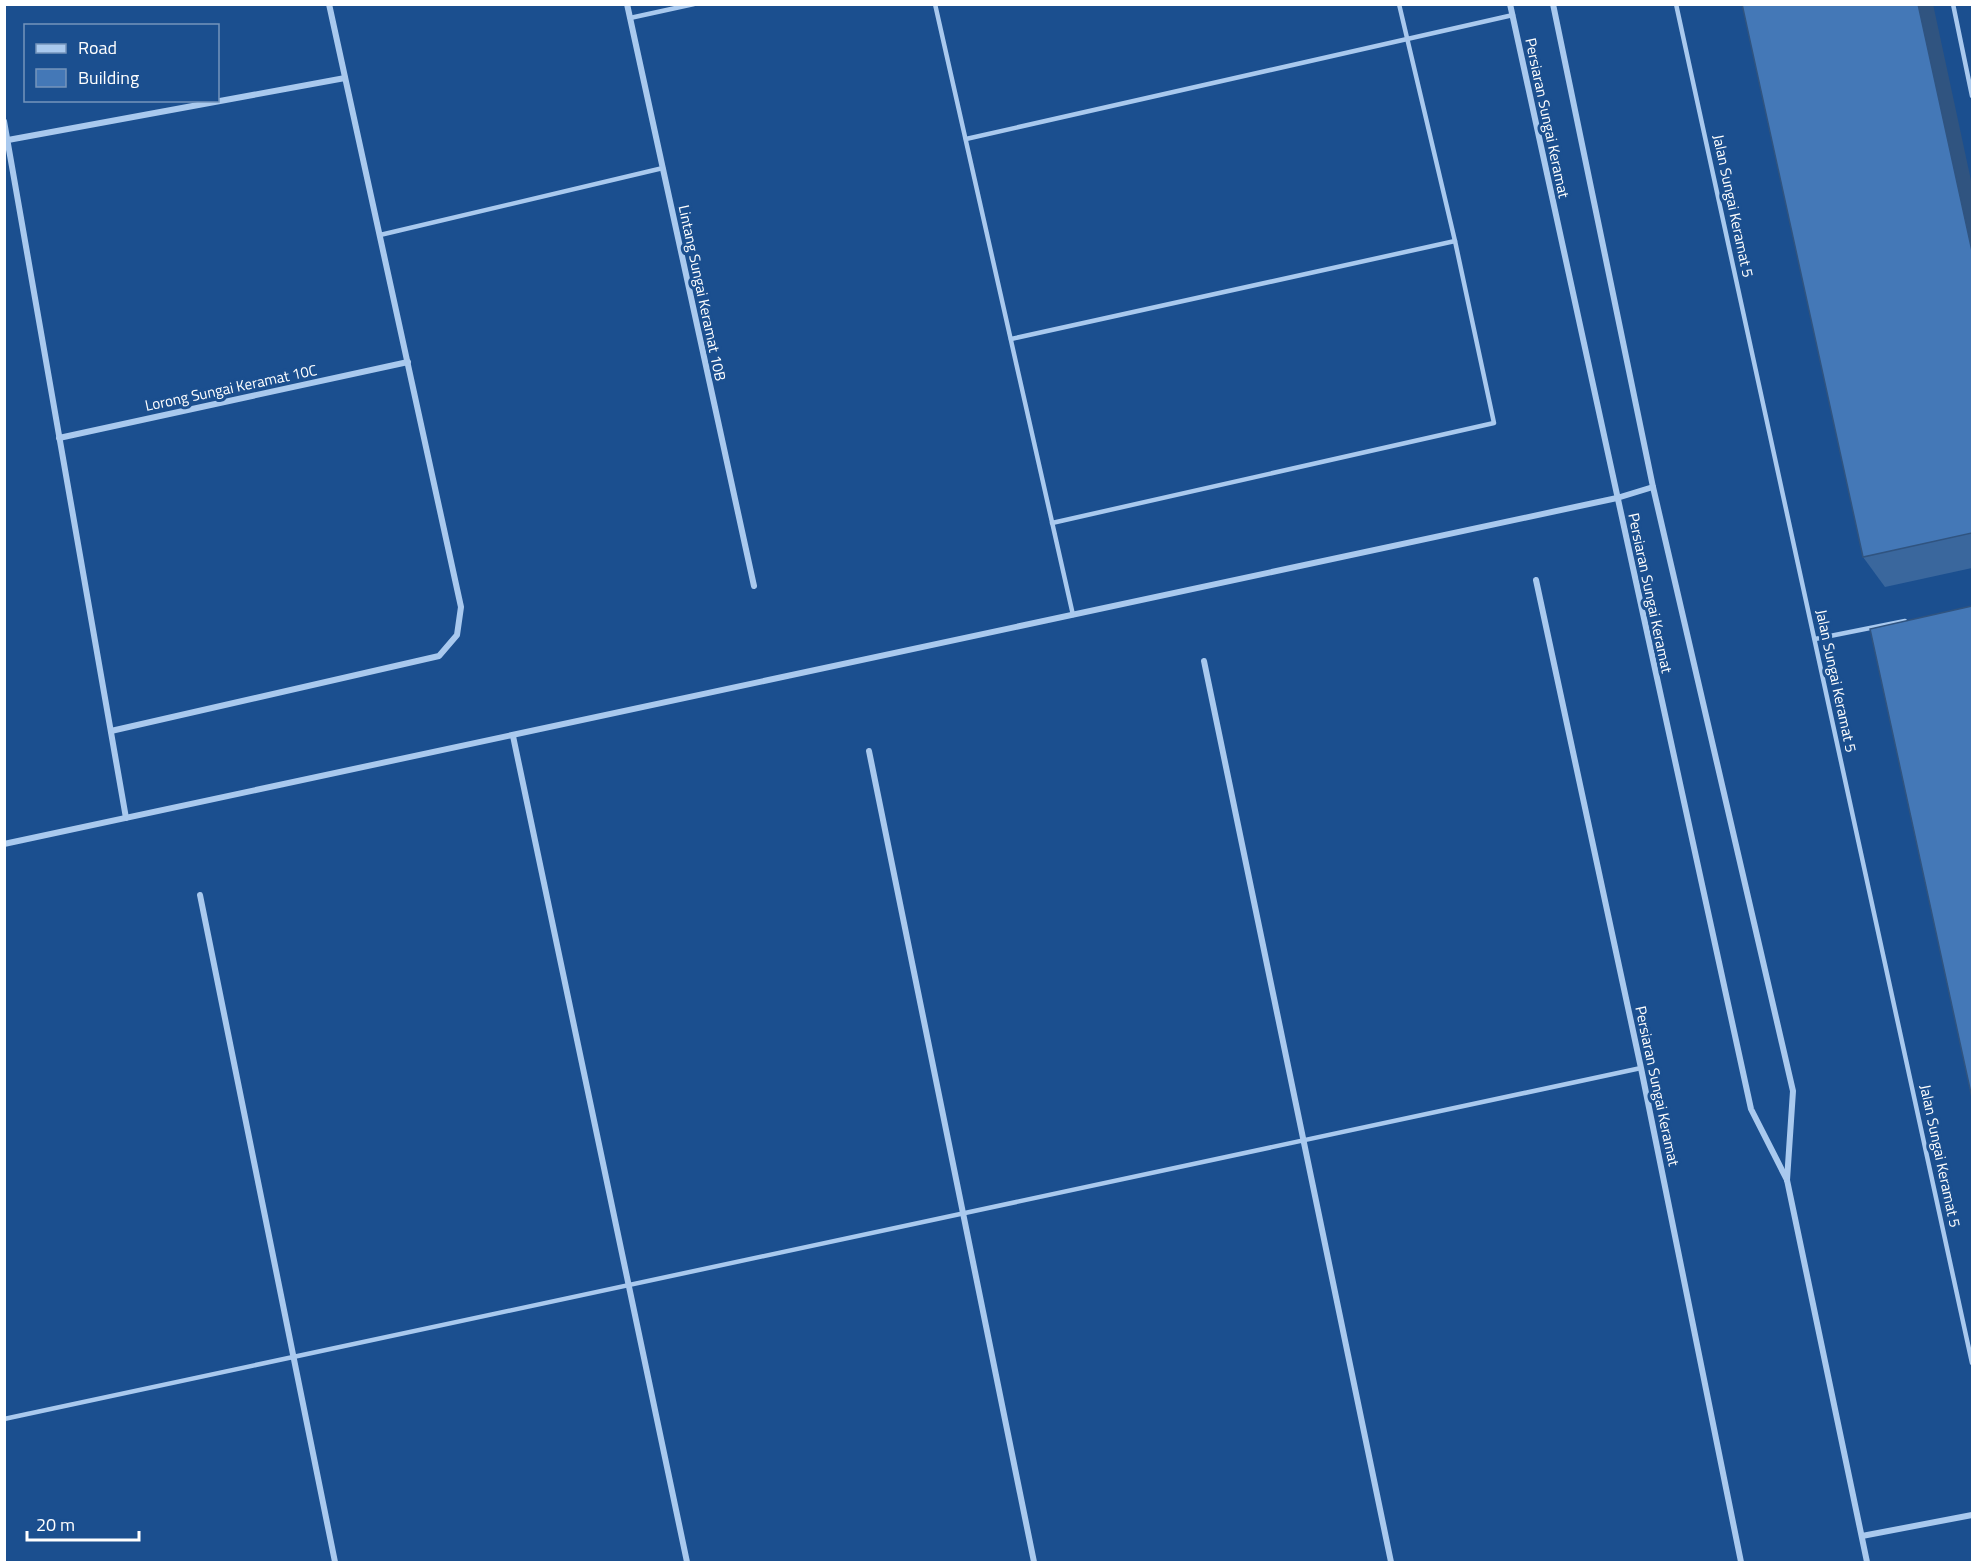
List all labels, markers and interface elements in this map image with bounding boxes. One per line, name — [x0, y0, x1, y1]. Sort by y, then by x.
legend — [24, 24, 219, 102]
text: Road — [78, 34, 117, 61]
street label: Persiaran Sungai Keramat — [1519, 36, 1576, 201]
text: Building — [78, 64, 139, 91]
street label: Jalan Sungai Keramat 5 — [1707, 132, 1760, 280]
street label: Lintang Sungai Keramat 10B — [673, 203, 732, 383]
street label: Lorong Sungai Keramat 10C — [143, 358, 319, 417]
street label: Persiaran Sungai Keramat — [1622, 511, 1679, 676]
street label: Jalan Sungai Keramat 5 — [1810, 607, 1863, 755]
street label: Persiaran Sungai Keramat — [1629, 1004, 1686, 1169]
street label: Jalan Sungai Keramat 5 — [1914, 1082, 1967, 1230]
scale bar — [27, 1504, 140, 1542]
text: 20 m — [36, 1511, 75, 1538]

